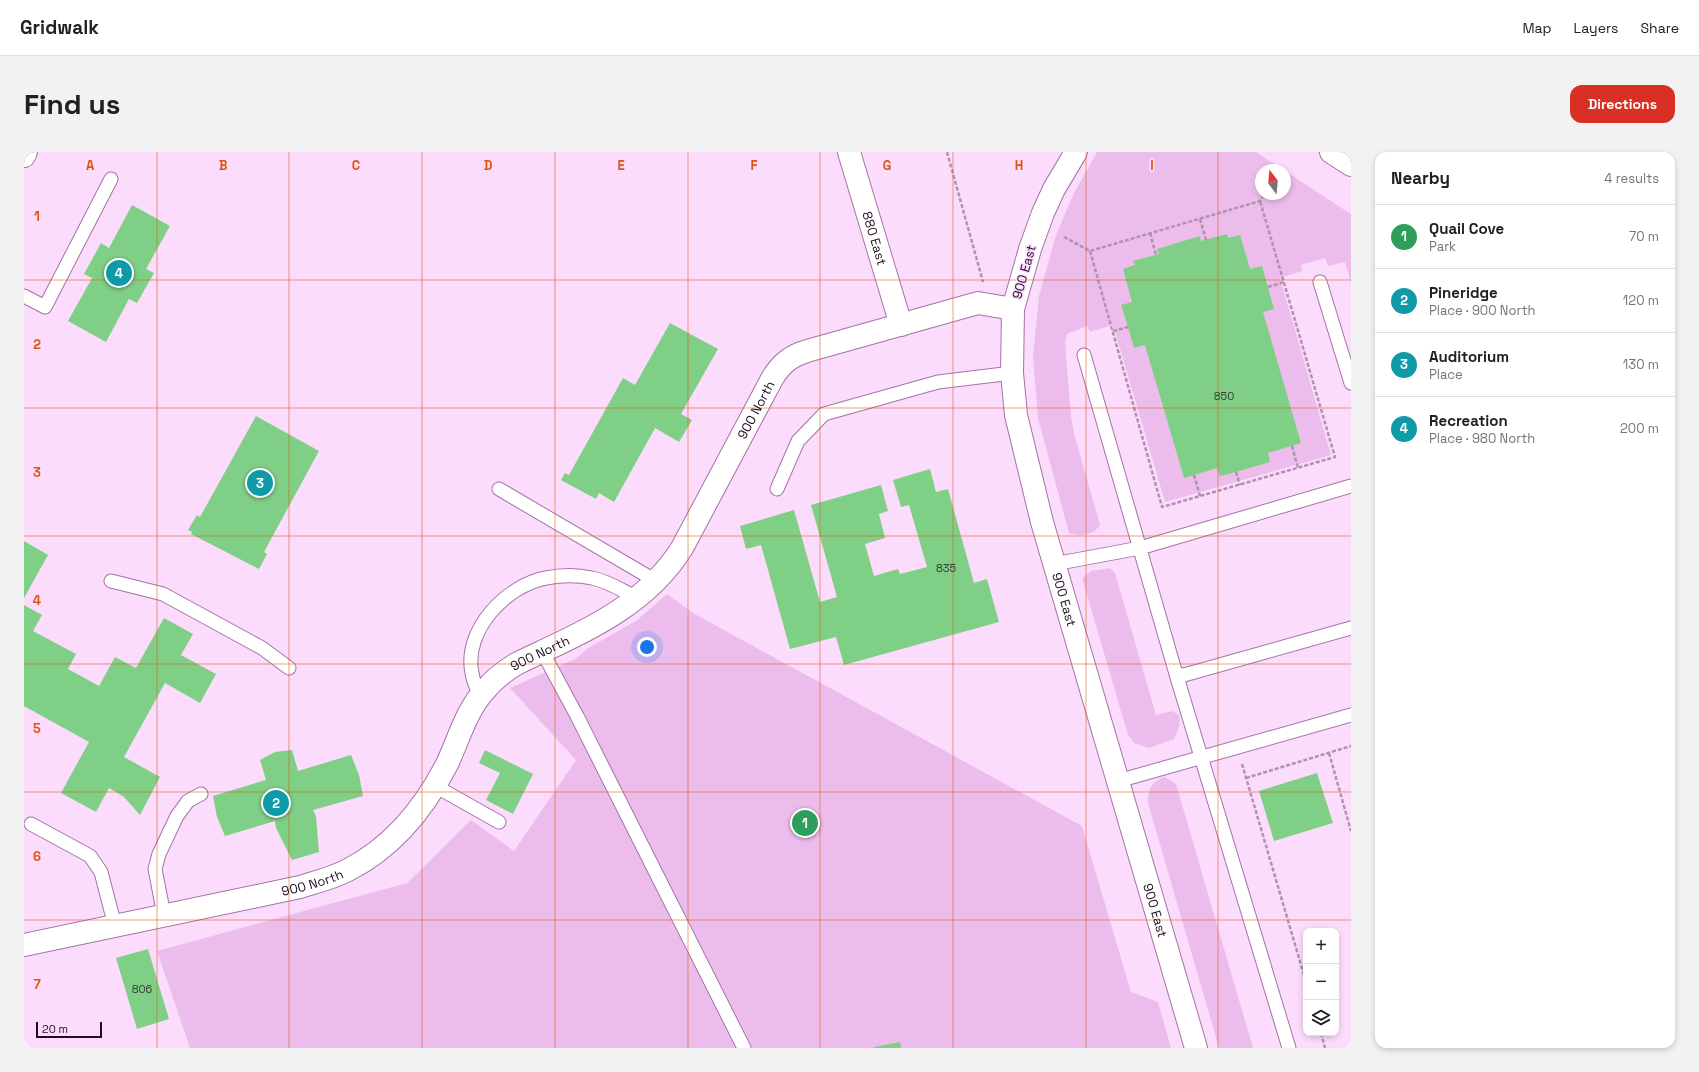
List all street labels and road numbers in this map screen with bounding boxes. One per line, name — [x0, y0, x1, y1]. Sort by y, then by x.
street label: 880 East — [859, 209, 891, 267]
street label: 900 East — [1008, 243, 1040, 301]
street label: 900 North — [733, 378, 778, 442]
street label: 900 East — [1049, 570, 1081, 628]
street label: 900 North — [507, 631, 572, 674]
street label: 900 North — [280, 865, 346, 899]
street label: 900 East — [1140, 881, 1172, 939]

